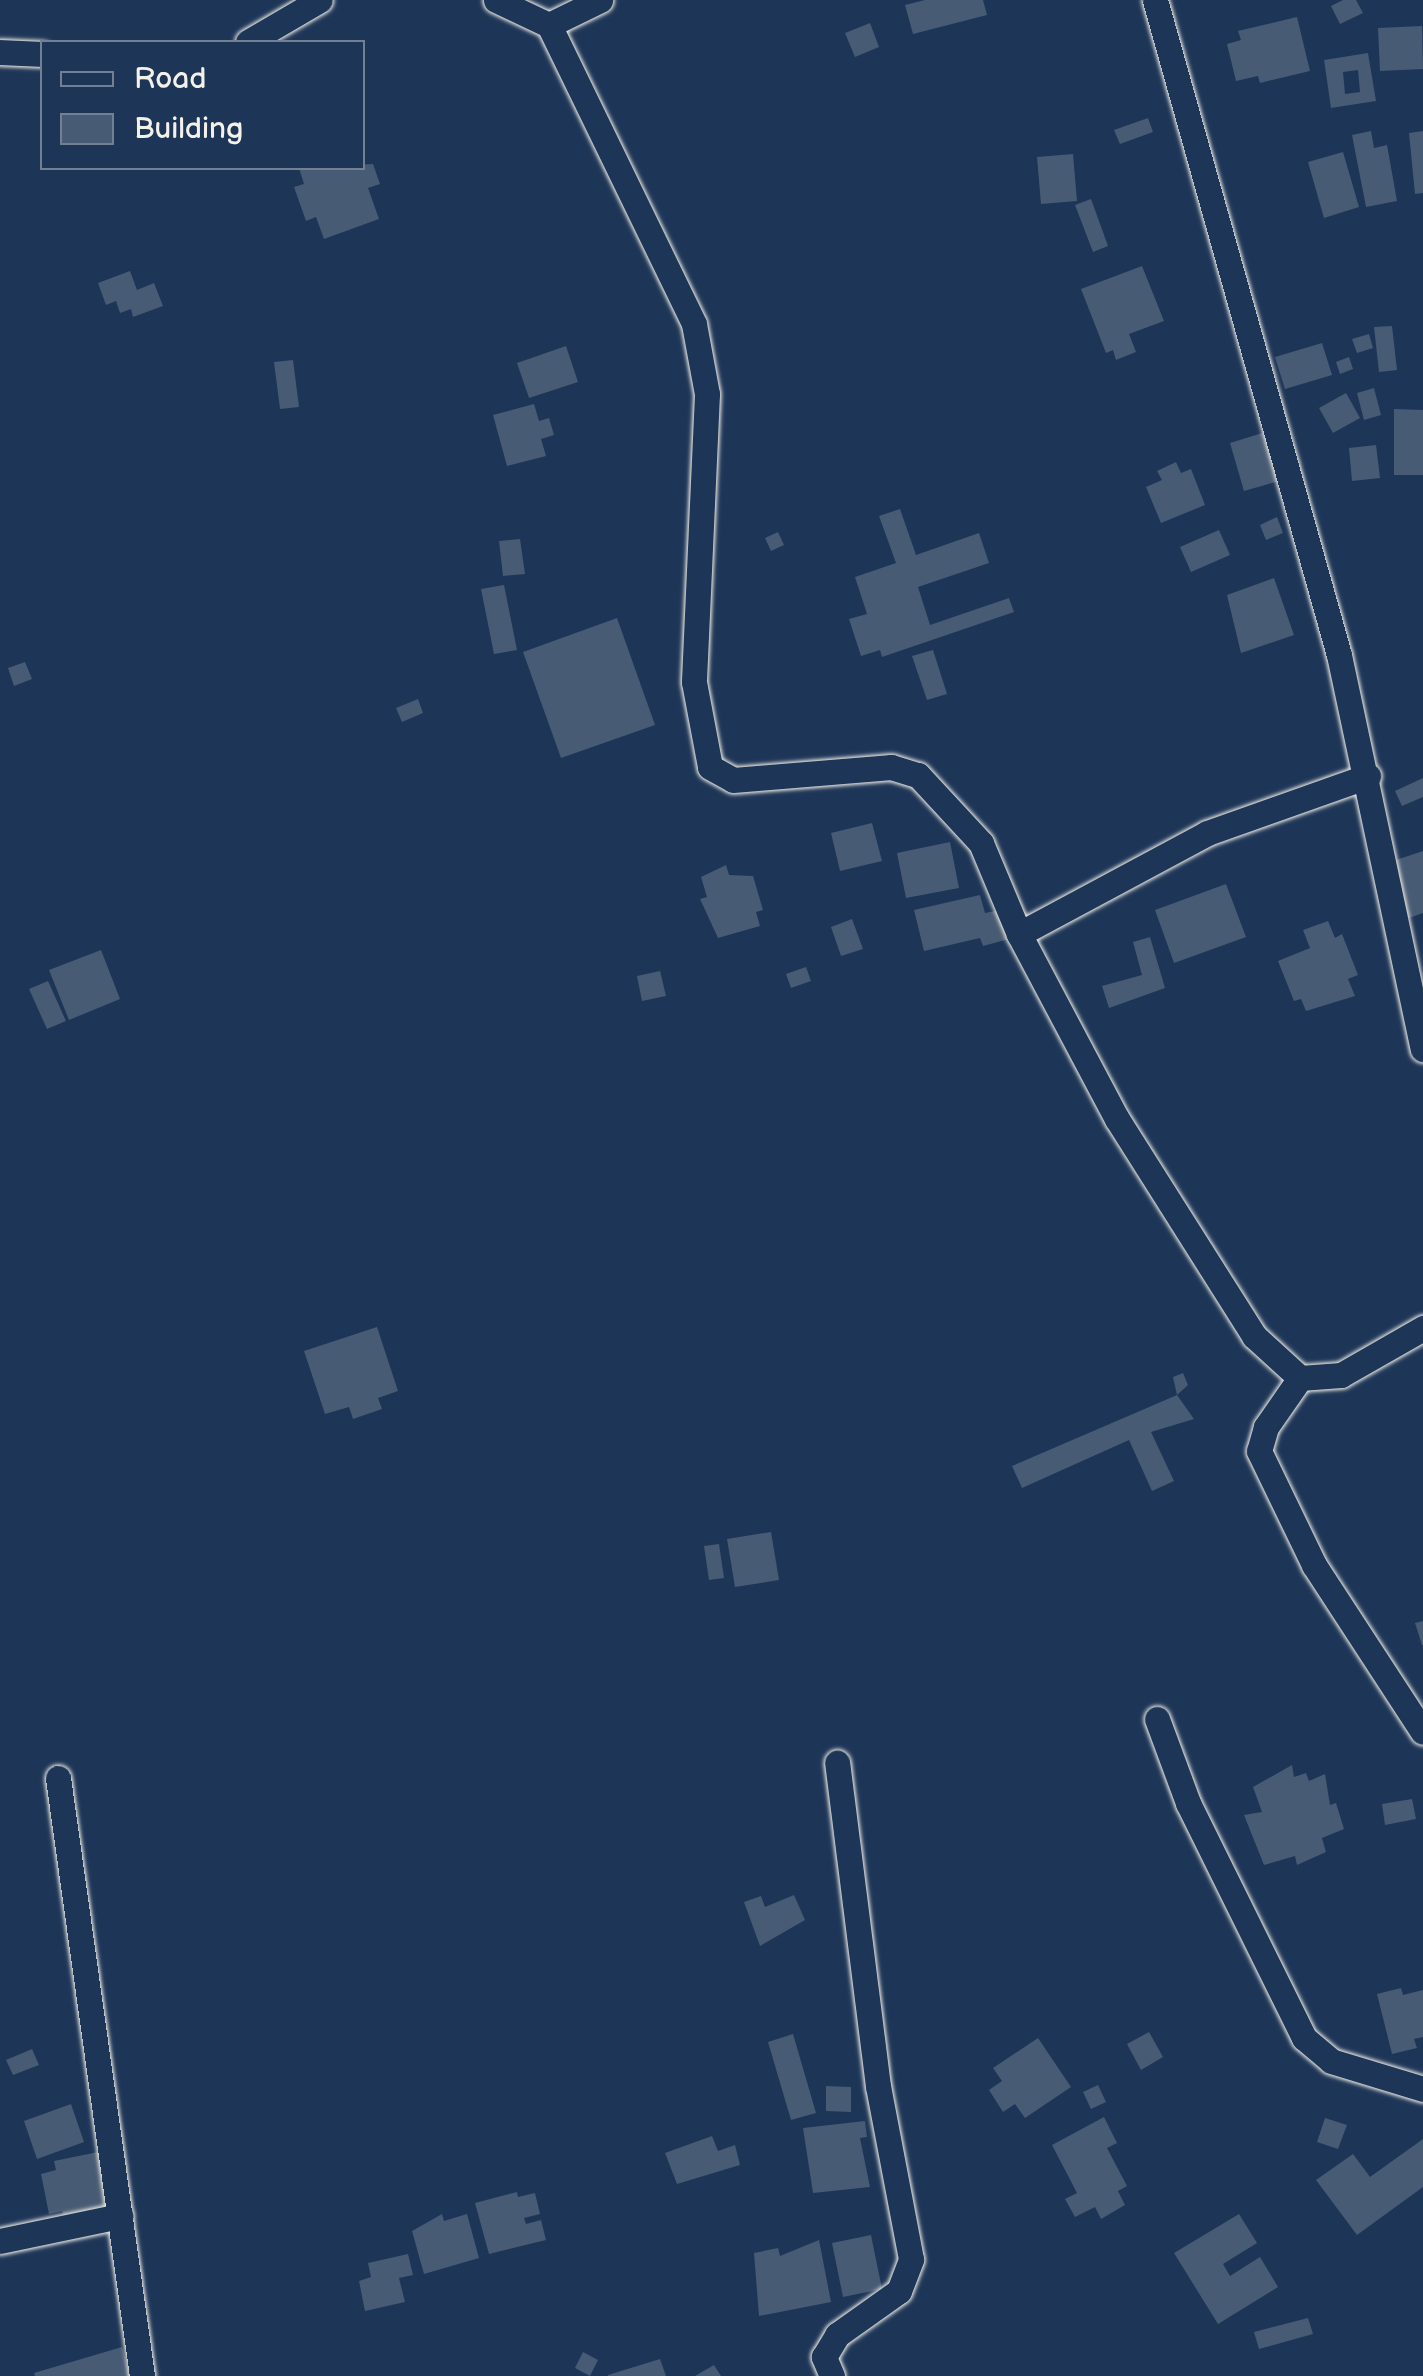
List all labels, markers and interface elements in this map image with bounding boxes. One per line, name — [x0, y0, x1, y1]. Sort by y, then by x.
legend — [40, 40, 365, 170]
text: Road — [134, 61, 207, 97]
text: Building — [134, 111, 243, 147]

